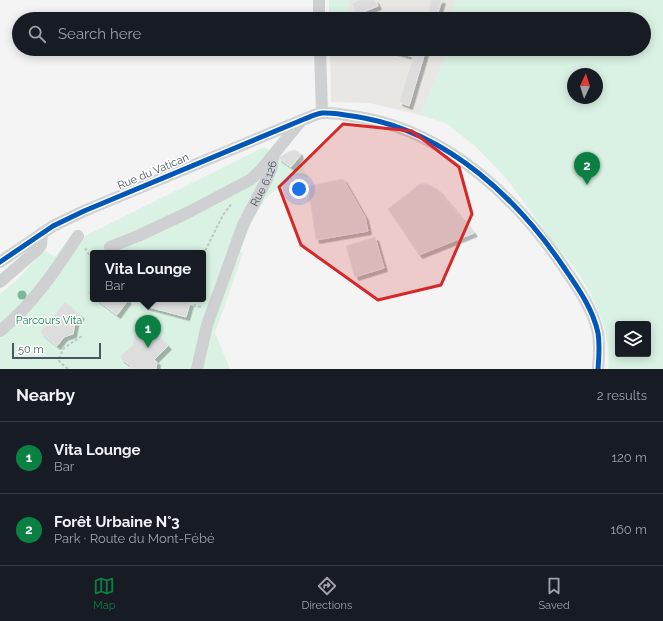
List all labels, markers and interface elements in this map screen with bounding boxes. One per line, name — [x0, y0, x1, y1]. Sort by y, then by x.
search box — [12, 12, 651, 56]
icon: search — [26, 23, 48, 45]
text: Search here — [58, 25, 141, 43]
north arrow — [567, 68, 603, 104]
street label: Rue du Vatican — [116, 151, 191, 192]
pin: 2 — [574, 152, 600, 185]
street label: Rue 6.126 — [248, 160, 280, 209]
your location — [289, 179, 309, 199]
popup — [90, 250, 206, 302]
text: Vita Lounge — [105, 260, 191, 278]
text: Bar — [105, 278, 125, 293]
park label: Parcours Vita — [16, 314, 82, 327]
pin: 1 — [135, 315, 161, 348]
map controls — [615, 321, 651, 357]
button: layers — [615, 321, 651, 357]
scale bar — [12, 341, 101, 360]
text: 50 m — [18, 343, 44, 356]
text: Nearby — [16, 385, 75, 405]
text: 2 results — [597, 388, 647, 403]
text: Vita Lounge — [54, 441, 141, 459]
text: 1 — [26, 450, 32, 465]
text: 120 m — [611, 450, 647, 465]
text: Bar — [54, 459, 74, 474]
text: Forêt Urbaine N°3 — [54, 513, 180, 531]
text: 2 — [25, 522, 33, 537]
text: 160 m — [610, 522, 647, 537]
text: Park · Route du Mont-Fébé — [54, 531, 215, 546]
tab: Map — [93, 575, 115, 612]
tab: Directions — [302, 575, 352, 612]
tab: Saved — [538, 575, 570, 612]

